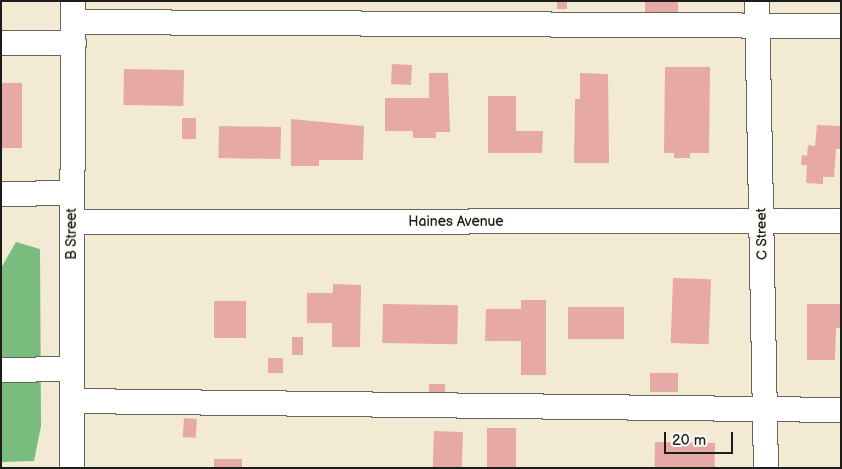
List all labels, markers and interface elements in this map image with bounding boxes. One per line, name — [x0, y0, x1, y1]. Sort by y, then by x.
street label: B Street — [64, 208, 80, 260]
street label: C Street — [753, 208, 771, 260]
street label: Haines Avenue — [408, 214, 504, 230]
scale bar — [667, 422, 736, 454]
text: 20 m — [672, 431, 706, 450]

